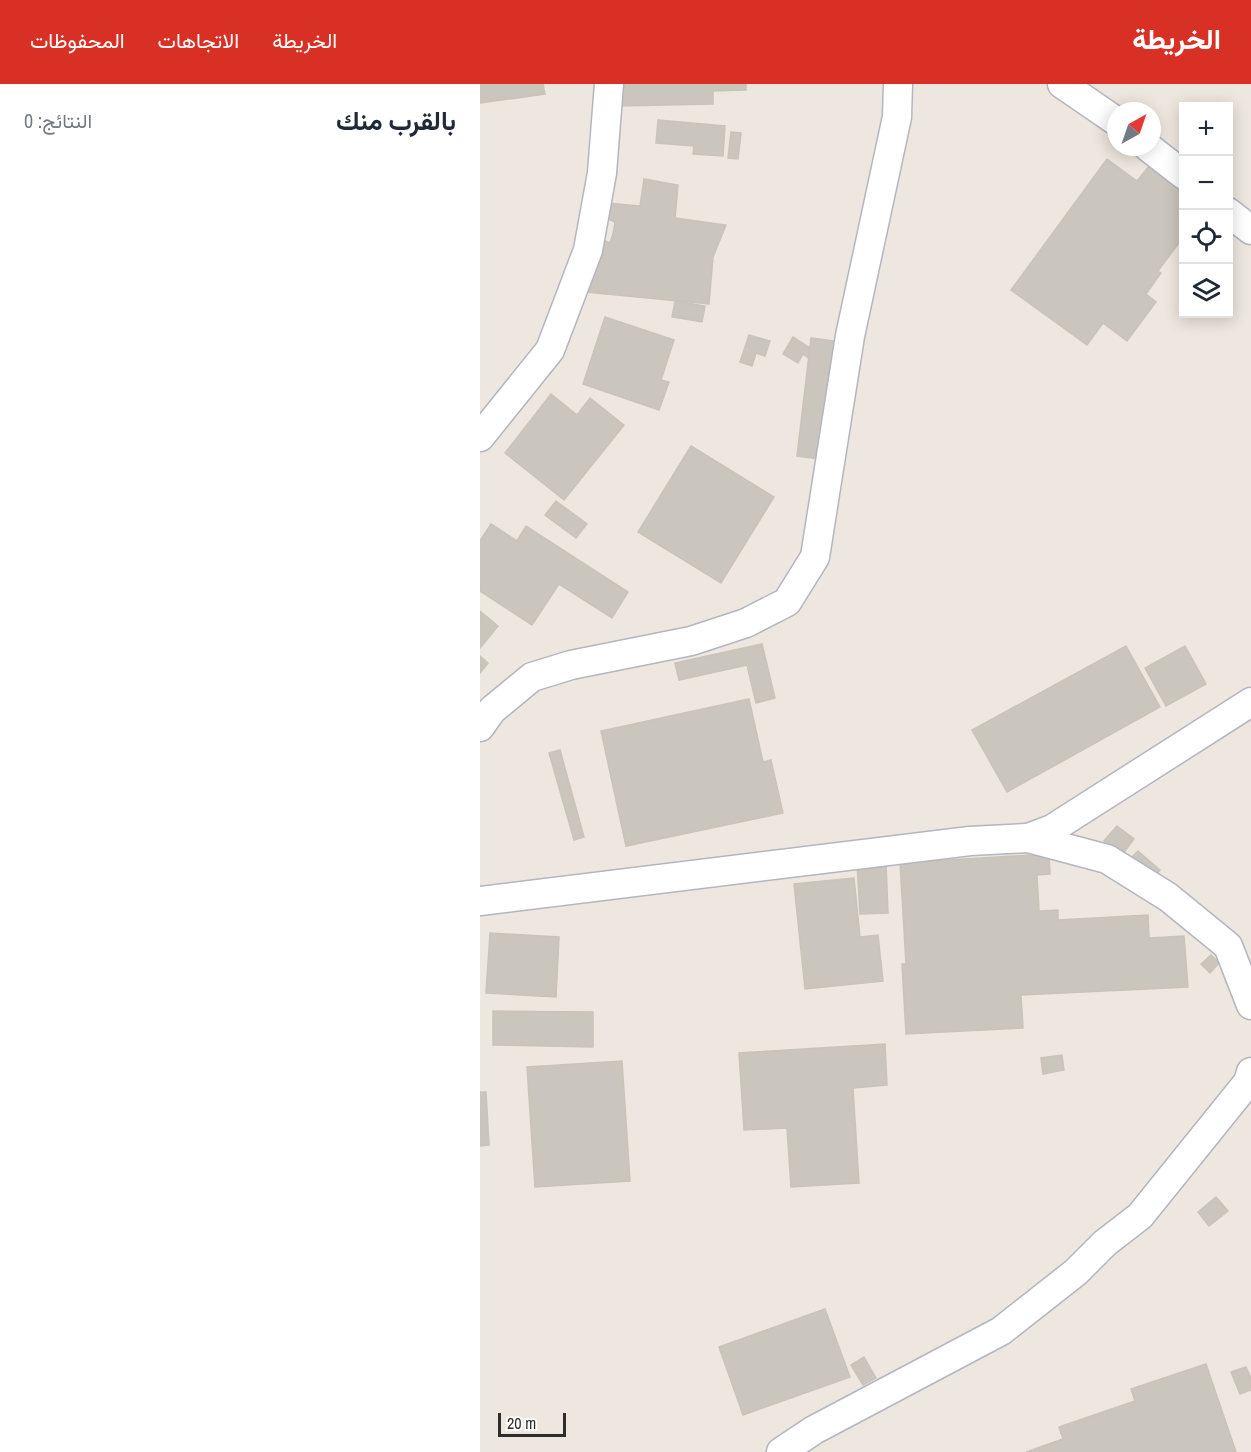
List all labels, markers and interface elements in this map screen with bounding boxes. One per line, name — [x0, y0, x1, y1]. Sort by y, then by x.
text: الخريطة — [1132, 20, 1221, 58]
text: المحفوظات — [30, 26, 125, 55]
text: الاتجاهات — [158, 26, 239, 55]
text: الخريطة — [272, 26, 337, 55]
north arrow — [1107, 102, 1161, 156]
map controls — [1179, 102, 1233, 318]
button: + — [1179, 102, 1233, 156]
text: بالقرب منك — [336, 103, 456, 138]
text: النتائج: 0 — [24, 107, 92, 134]
button: − — [1179, 156, 1233, 210]
button: locate — [1179, 210, 1233, 264]
button: layers — [1179, 264, 1233, 318]
scale bar — [498, 1410, 566, 1438]
text: 20 m — [507, 1412, 536, 1434]

